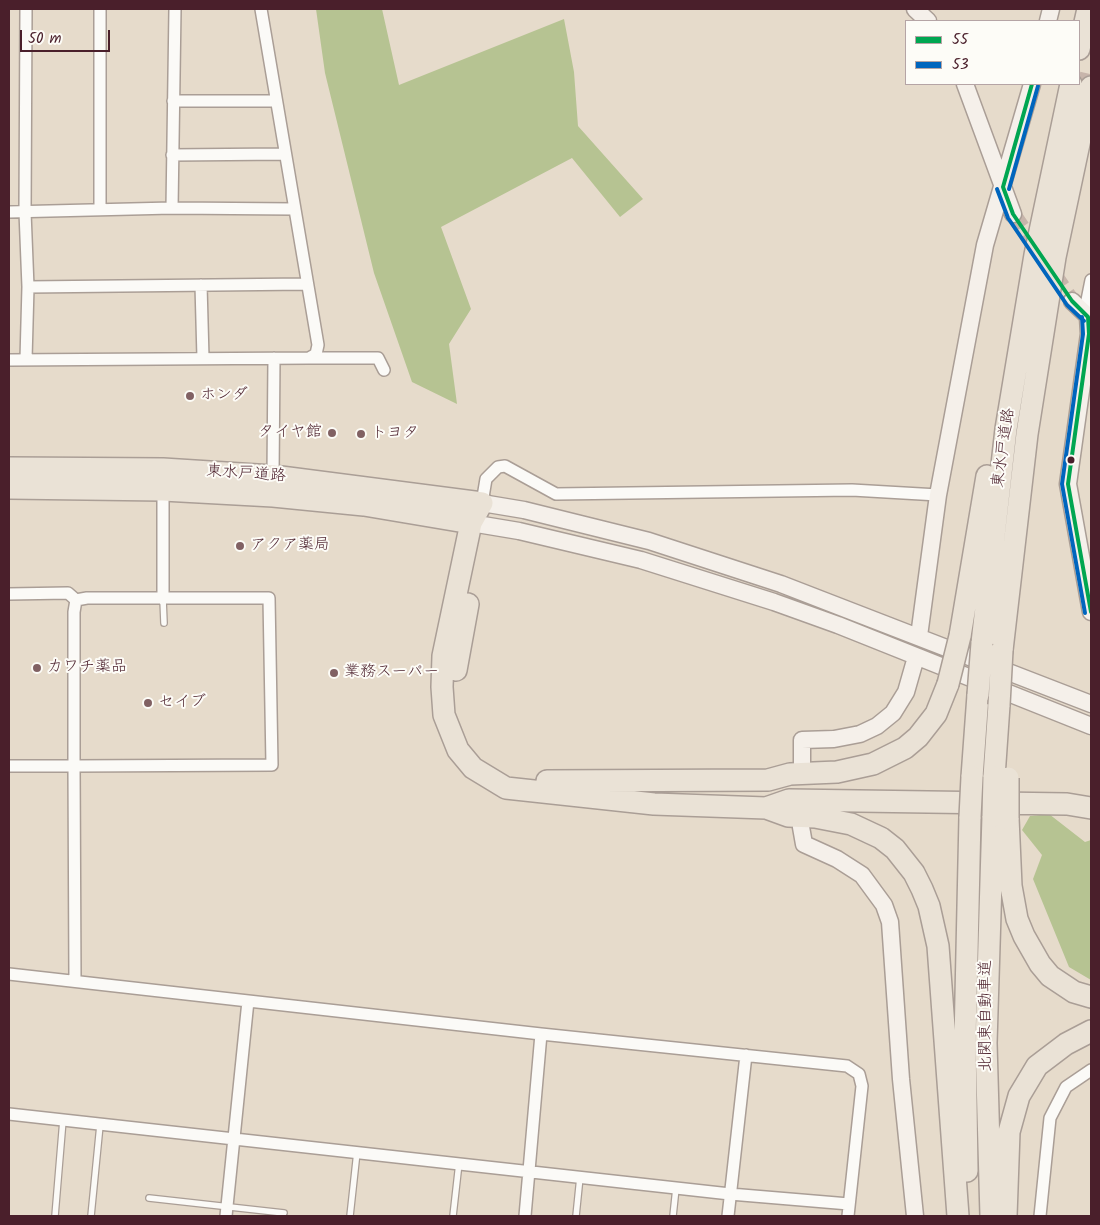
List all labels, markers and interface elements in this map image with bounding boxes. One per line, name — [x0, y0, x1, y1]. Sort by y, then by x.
scale bar — [22, 20, 112, 52]
legend — [905, 20, 1080, 85]
text: 50 m — [28, 27, 62, 51]
text: 55 — [952, 28, 968, 52]
text: 53 — [952, 53, 969, 77]
place label: ホンダ — [200, 386, 248, 406]
marker: ホンダ — [184, 390, 196, 402]
street label: 東水戸道路 — [990, 407, 1020, 489]
place label: タイヤ館 — [258, 423, 322, 443]
place label: トヨタ — [371, 424, 419, 444]
marker: タイヤ館 — [326, 427, 338, 439]
marker: トヨタ — [355, 428, 367, 440]
unlabelled marker — [1066, 455, 1076, 465]
street label: 東水戸道路 — [205, 463, 287, 487]
place label: アクア薬局 — [250, 536, 330, 556]
marker: アクア薬局 — [234, 540, 246, 552]
place label: カワチ薬品 — [47, 658, 127, 678]
marker: カワチ薬品 — [31, 662, 43, 674]
place label: 業務スーパー — [344, 663, 439, 683]
marker: 業務スーパー — [328, 667, 340, 679]
place label: セイブ — [158, 693, 206, 713]
marker: セイブ — [142, 697, 154, 709]
street label: 北関東自動車道 — [977, 960, 997, 1072]

